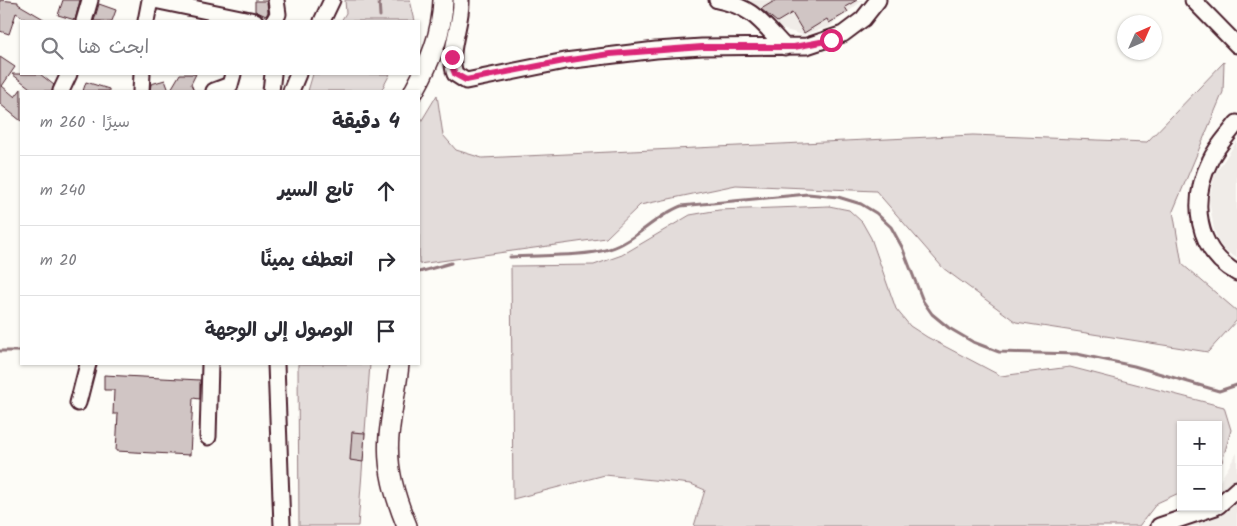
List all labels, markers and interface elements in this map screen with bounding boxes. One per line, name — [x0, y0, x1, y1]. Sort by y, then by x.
north arrow — [1117, 15, 1162, 60]
search box — [20, 20, 420, 75]
route start — [820, 29, 843, 52]
text: ابحث هنا — [78, 33, 149, 63]
icon: search — [38, 34, 66, 62]
route end — [441, 46, 464, 69]
text: 4 دقيقة — [332, 106, 400, 139]
text: سيرًا · 260 m — [40, 110, 130, 135]
text: تابع السير — [278, 176, 353, 206]
icon: ahead — [372, 177, 400, 205]
text: 240 m — [40, 178, 85, 203]
text: انعطف يمينًا — [261, 246, 353, 276]
icon: right — [372, 247, 400, 275]
text: 20 m — [40, 248, 76, 273]
text: الوصول إلى الوجهة — [205, 316, 353, 346]
icon: arrive — [372, 317, 400, 345]
map controls — [1177, 421, 1222, 511]
button: + — [1177, 421, 1222, 466]
button: − — [1177, 466, 1222, 511]

